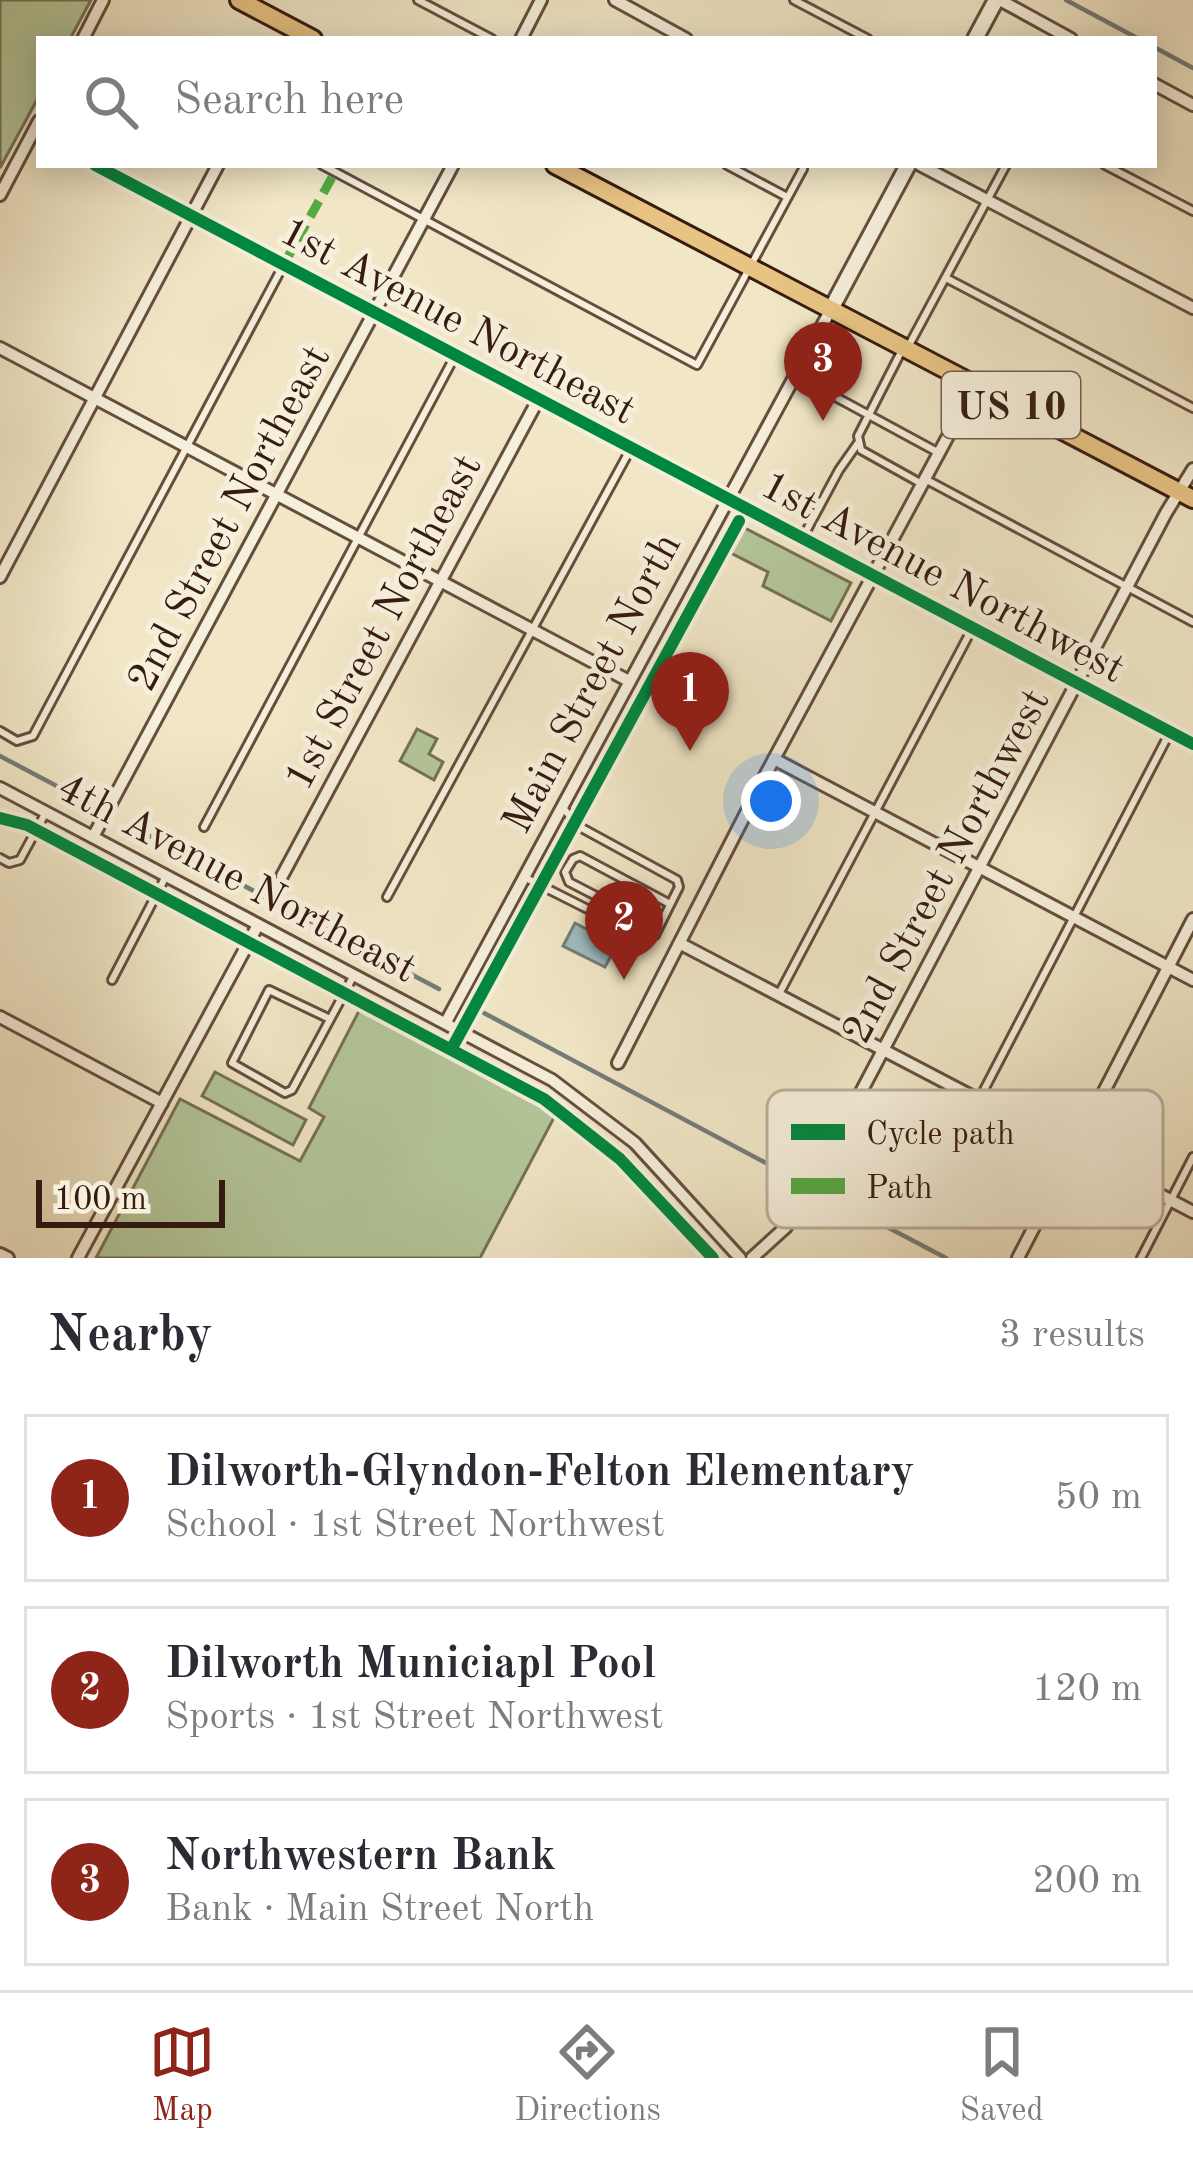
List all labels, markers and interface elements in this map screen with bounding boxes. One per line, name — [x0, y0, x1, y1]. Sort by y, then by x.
search box — [36, 36, 1157, 168]
icon: search — [78, 69, 144, 135]
text: Search here — [174, 79, 404, 124]
street label: 1st Avenue Northeast — [273, 211, 641, 434]
pin: 3 — [784, 322, 862, 421]
street label: 2nd Street Northeast — [122, 339, 339, 699]
road number: US 10 — [942, 372, 1080, 438]
street label: 1st Street Northeast — [278, 448, 491, 797]
street label: 1st Avenue Northwest — [753, 465, 1131, 692]
street label: Main Street North — [497, 527, 690, 841]
pin: 1 — [651, 652, 729, 751]
street label: 2nd Street Northwest — [836, 683, 1059, 1051]
street label: 4th Avenue Northeast — [50, 767, 422, 992]
your location — [741, 771, 801, 831]
pin: 2 — [585, 881, 663, 980]
legend — [767, 1090, 1163, 1228]
text: Cycle path — [866, 1119, 1015, 1152]
text: Path — [866, 1173, 933, 1206]
scale bar — [36, 1174, 225, 1227]
text: 100 m — [54, 1184, 147, 1217]
text: Nearby — [48, 1311, 213, 1362]
text: 3 results — [999, 1316, 1145, 1355]
text: Dilworth-Glyndon-Felton Elementary — [165, 1451, 915, 1496]
text: 1 — [79, 1478, 101, 1517]
text: 50 m — [1055, 1478, 1142, 1517]
text: School · 1st Street Northwest — [165, 1506, 665, 1545]
text: Dilworth Municiapl Pool — [165, 1643, 656, 1688]
text: 2 — [79, 1670, 101, 1709]
text: 120 m — [1032, 1670, 1142, 1709]
text: Sports · 1st Street Northwest — [165, 1698, 664, 1737]
text: Northwestern Bank — [165, 1835, 556, 1880]
text: 3 — [79, 1862, 101, 1901]
text: 200 m — [1032, 1862, 1142, 1901]
text: Bank · Main Street North — [165, 1890, 594, 1929]
tab: Map — [149, 2019, 215, 2132]
tab: Directions — [514, 2019, 661, 2132]
tab: Saved — [960, 2019, 1044, 2132]

